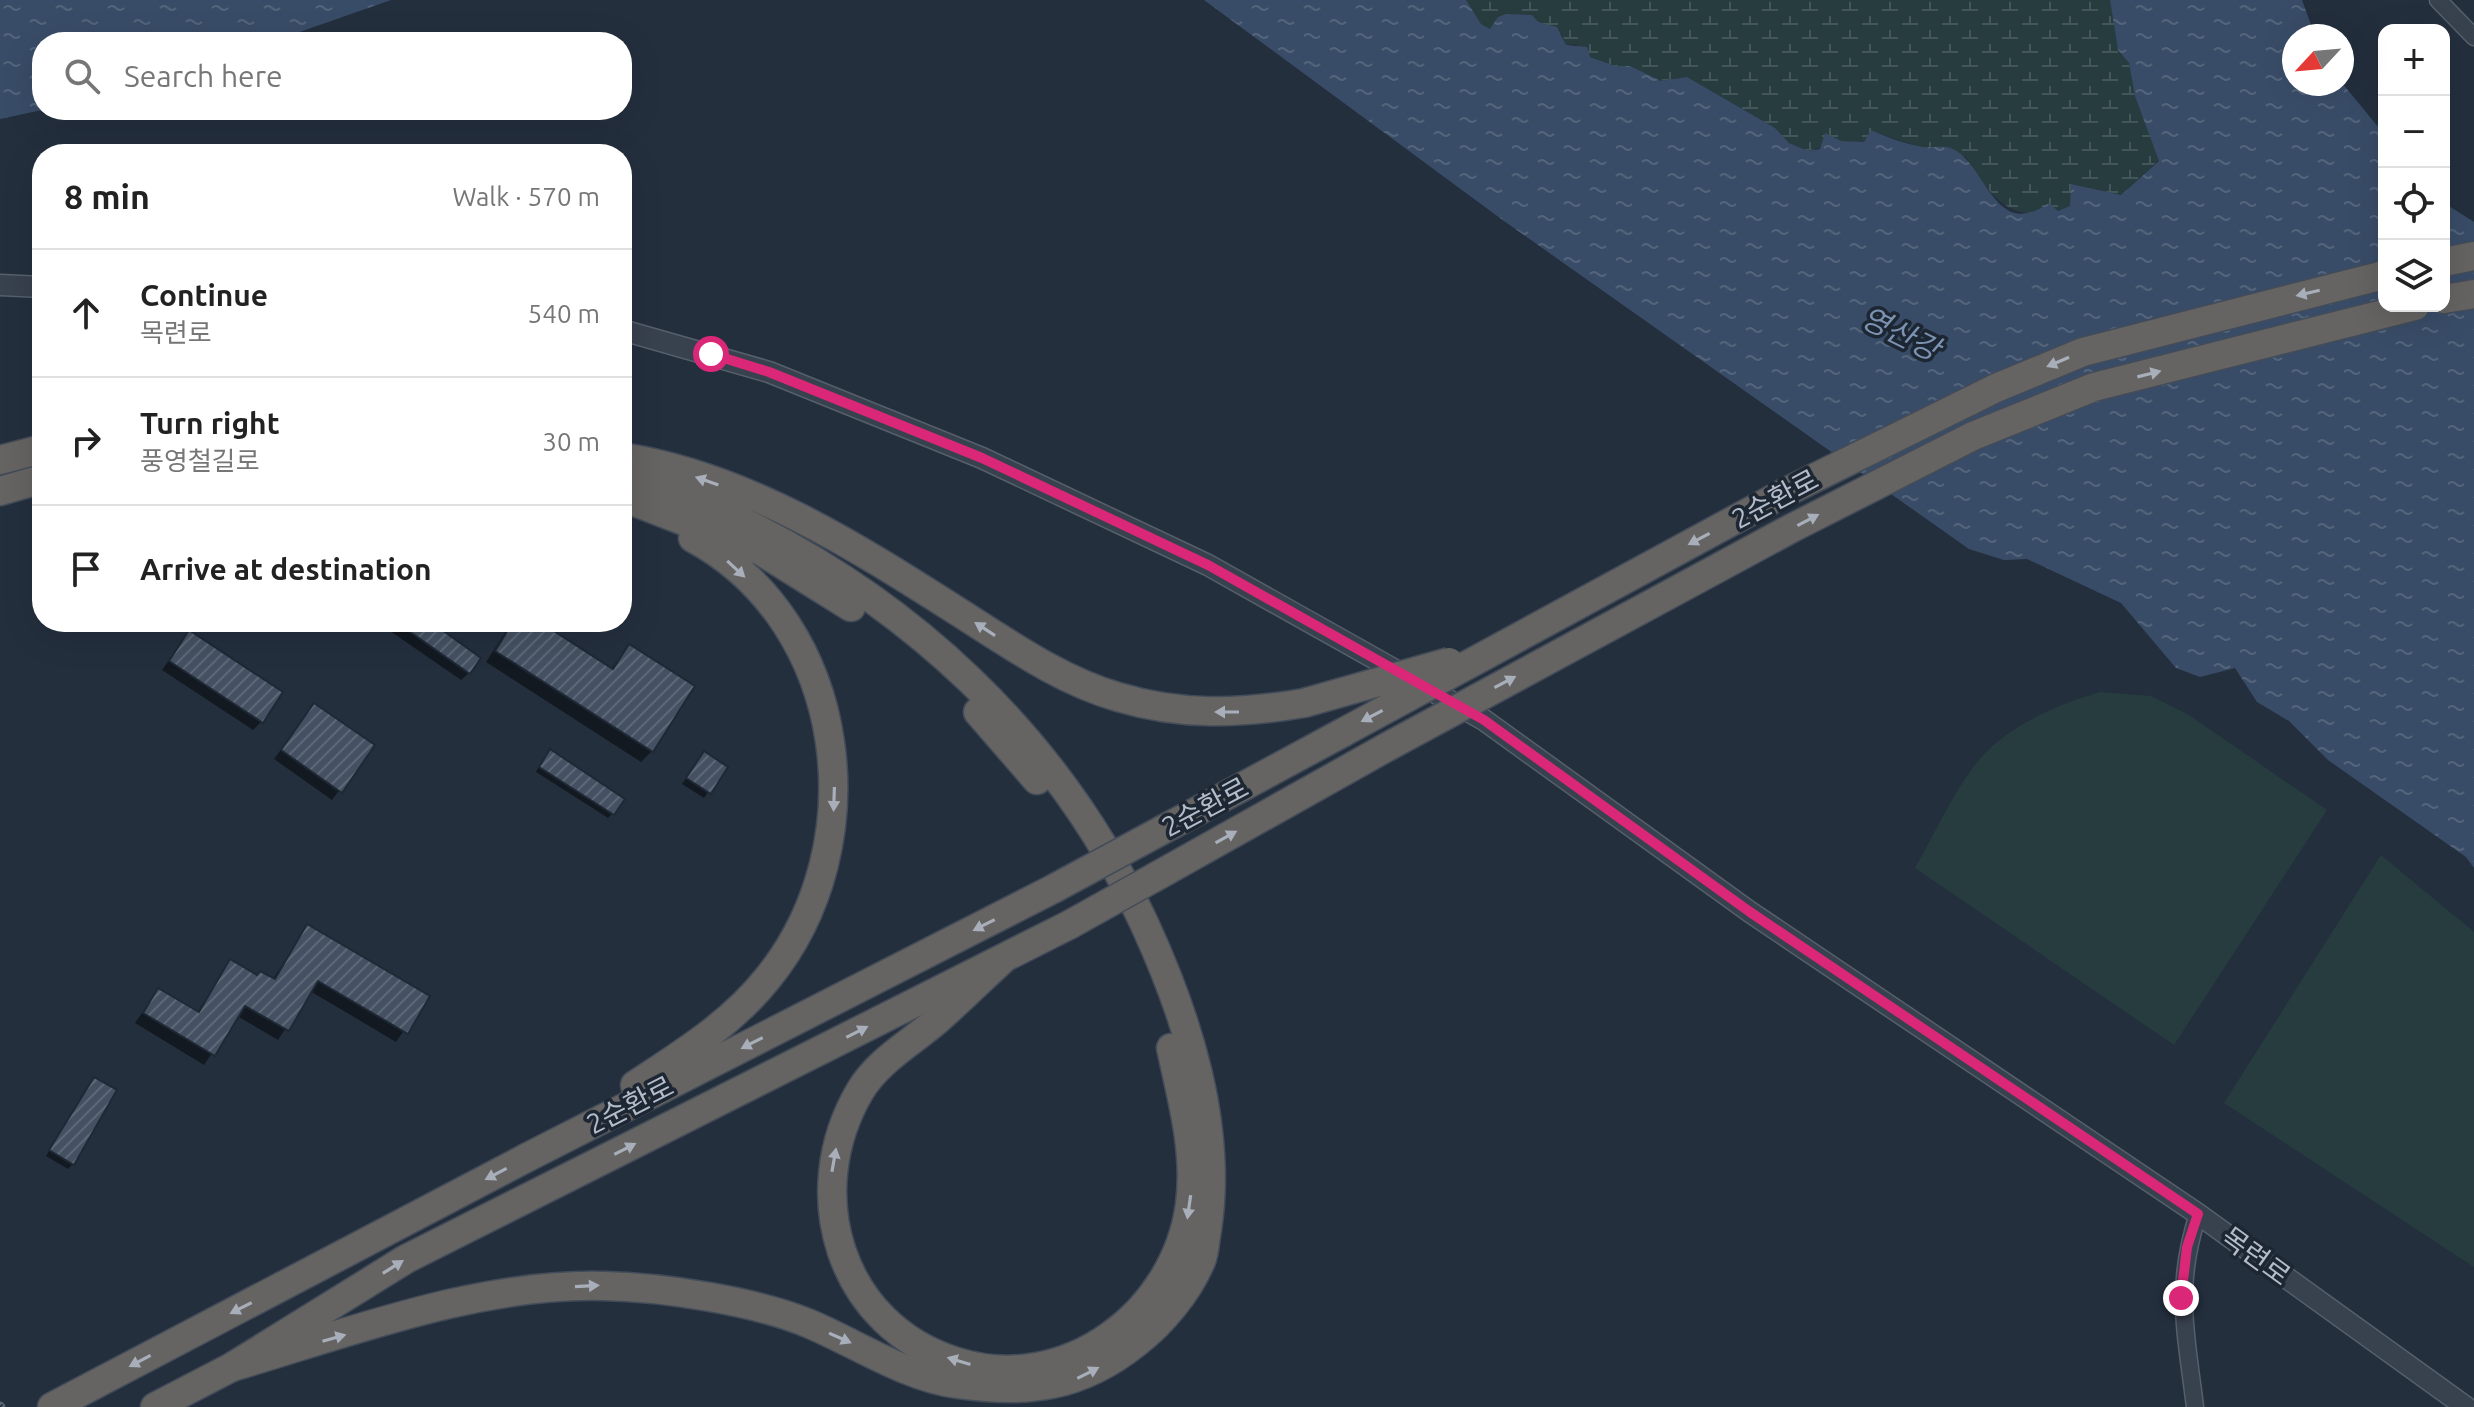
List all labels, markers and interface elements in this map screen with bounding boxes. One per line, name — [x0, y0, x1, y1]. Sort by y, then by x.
north arrow — [2282, 24, 2354, 96]
map controls — [2378, 24, 2450, 312]
button: + — [2378, 24, 2450, 96]
search box — [32, 32, 632, 120]
icon: search — [60, 54, 104, 98]
text: Search here — [124, 59, 283, 93]
button: − — [2378, 96, 2450, 168]
button: locate — [2378, 168, 2450, 240]
text: 8 min — [64, 177, 150, 215]
text: Walk · 570 m — [452, 182, 600, 211]
button: layers — [2378, 240, 2450, 312]
text: Continue — [140, 278, 268, 312]
one-way arrow — [2295, 288, 2320, 300]
icon: ahead — [64, 291, 108, 335]
text: 540 m — [528, 299, 600, 328]
water label: 영산강 — [1856, 300, 1948, 368]
text: 목련로 — [140, 318, 212, 347]
route start — [693, 336, 729, 372]
one-way arrow — [2046, 356, 2070, 369]
one-way arrow — [2136, 367, 2161, 379]
text: Turn right — [140, 406, 280, 440]
icon: right — [64, 419, 108, 463]
text: 30 m — [542, 427, 600, 456]
text: 풍영철길로 — [140, 446, 260, 475]
street label: 2순환로 — [1726, 463, 1823, 534]
one-way arrow — [695, 474, 719, 487]
one-way arrow — [1797, 513, 1819, 527]
one-way arrow — [1688, 532, 1710, 546]
icon: arrive — [64, 547, 108, 591]
text: Arrive at destination — [140, 552, 432, 586]
one-way arrow — [726, 559, 745, 577]
one-way arrow — [975, 622, 996, 637]
one-way arrow — [1493, 676, 1516, 689]
one-way arrow — [1214, 706, 1239, 718]
one-way arrow — [1361, 709, 1383, 723]
street label: 2순환로 — [1156, 771, 1253, 842]
one-way arrow — [827, 787, 840, 813]
one-way arrow — [1214, 831, 1237, 844]
one-way arrow — [972, 918, 995, 931]
one-way arrow — [846, 1026, 869, 1039]
one-way arrow — [741, 1036, 764, 1050]
street label: 2순환로 — [581, 1070, 678, 1139]
one-way arrow — [614, 1143, 637, 1156]
one-way arrow — [829, 1148, 841, 1173]
one-way arrow — [484, 1168, 507, 1181]
one-way arrow — [1182, 1195, 1195, 1220]
street label: 목련로 — [2216, 1220, 2297, 1291]
one-way arrow — [382, 1261, 404, 1275]
one-way arrow — [575, 1280, 601, 1293]
route end — [2163, 1280, 2199, 1316]
one-way arrow — [229, 1302, 252, 1315]
one-way arrow — [321, 1331, 346, 1343]
one-way arrow — [828, 1331, 852, 1345]
one-way arrow — [129, 1353, 151, 1367]
one-way arrow — [947, 1354, 971, 1367]
one-way arrow — [1076, 1366, 1099, 1380]

